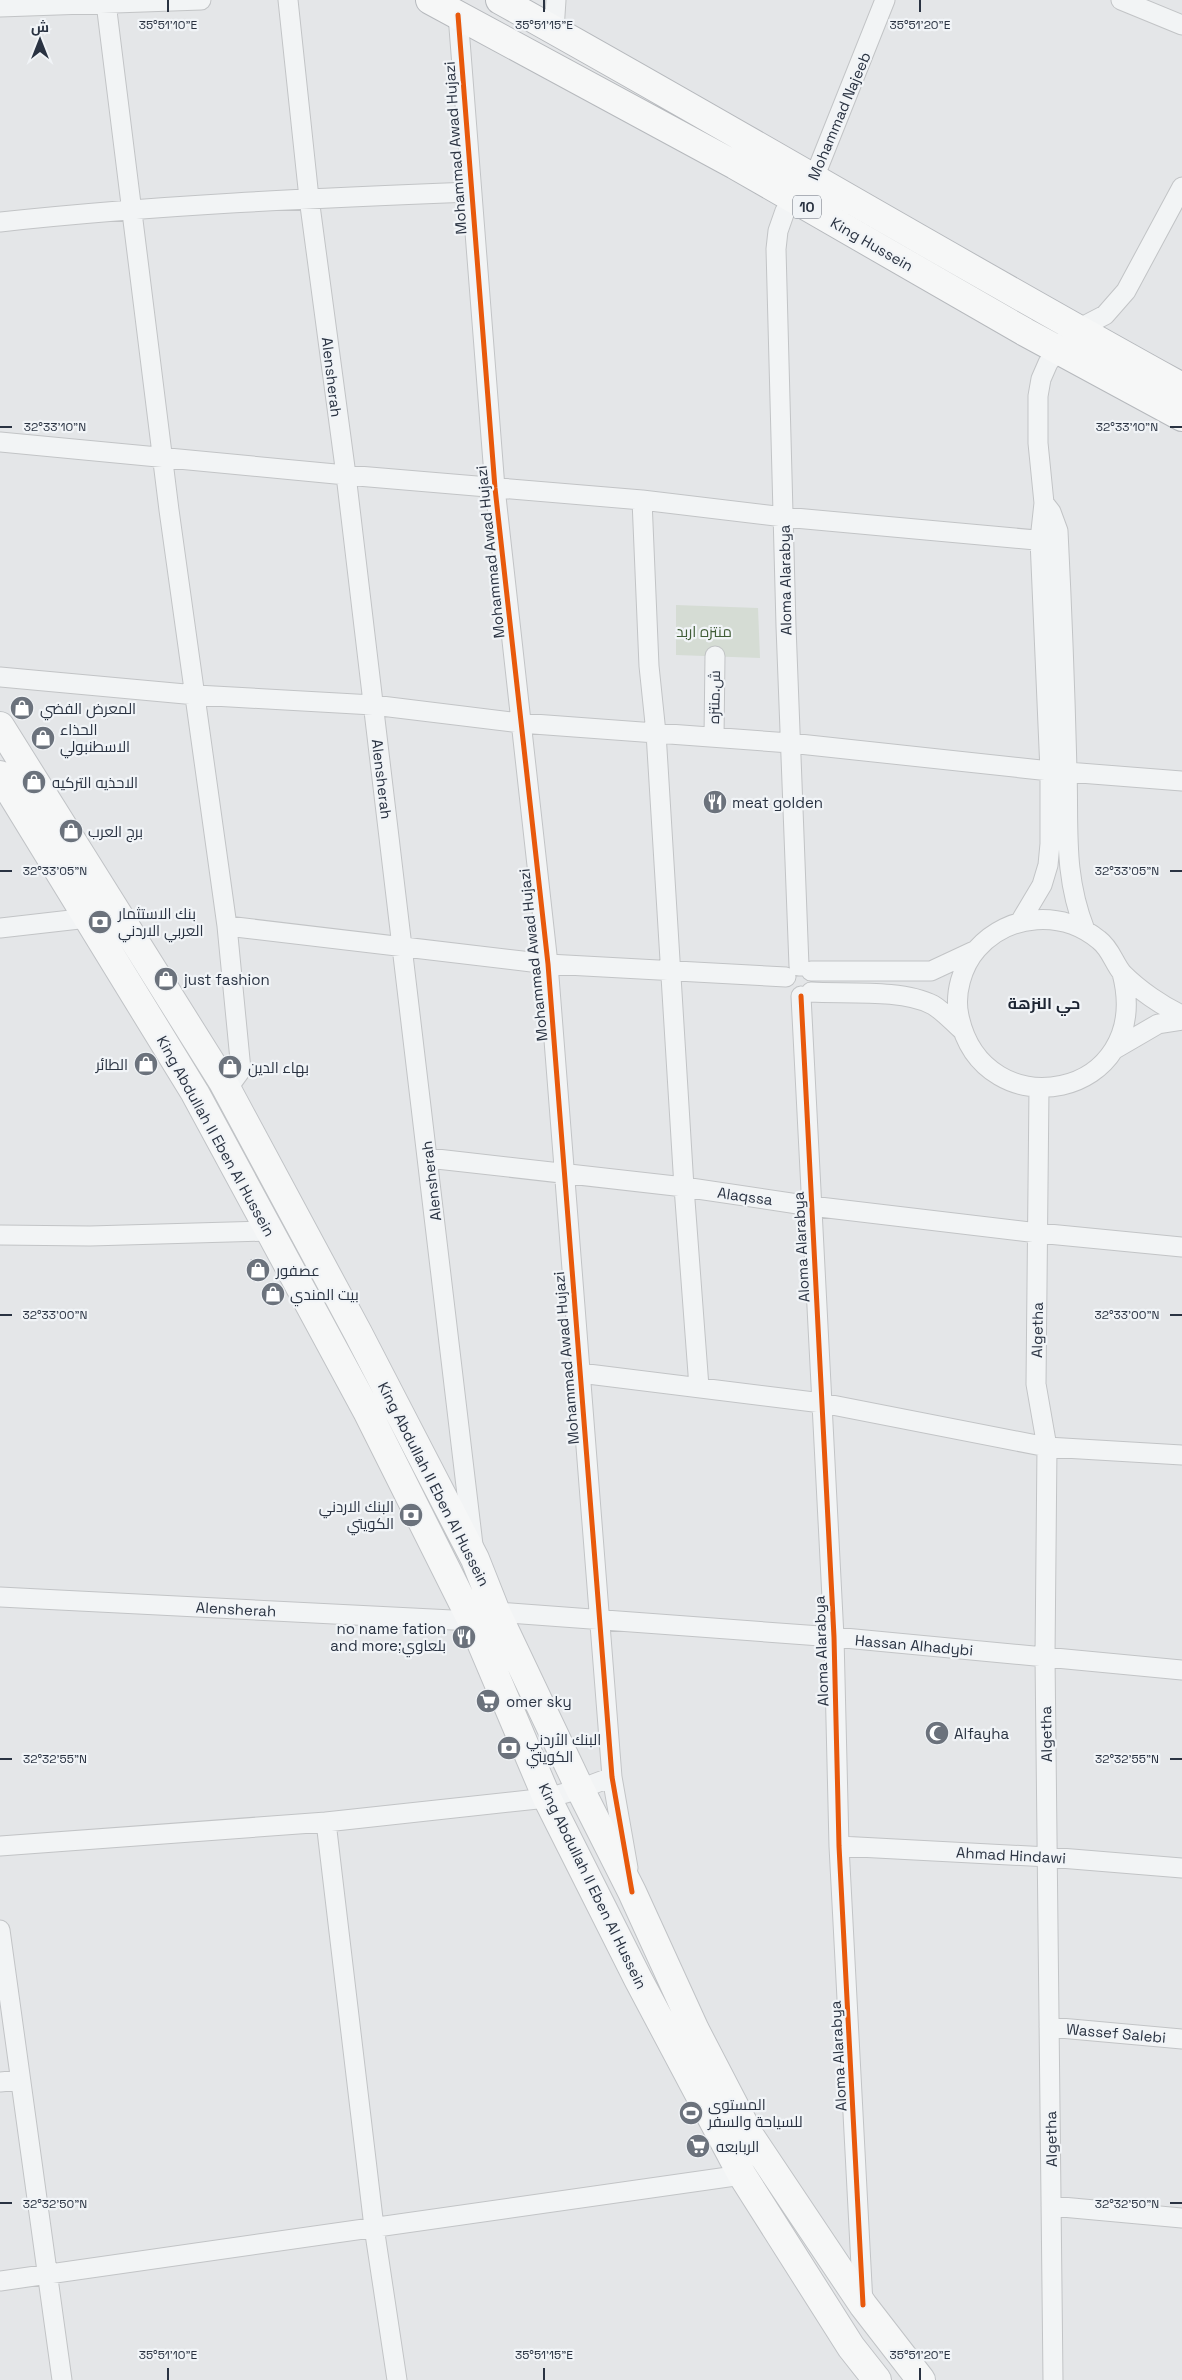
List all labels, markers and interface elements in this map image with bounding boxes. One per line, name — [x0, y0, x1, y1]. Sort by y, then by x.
north arrow — [15, 15, 65, 65]
text: 35°51'10"E — [139, 17, 198, 33]
text: 35°51'15"E — [515, 17, 573, 33]
text: 35°51'20"E — [890, 17, 951, 33]
text: ش — [31, 18, 49, 36]
street label: Mohammad Najeeb — [803, 49, 875, 183]
street label: Mohammad Awad Hujazi — [439, 61, 471, 235]
road number: 10 — [793, 196, 821, 218]
street label: King Hussein — [827, 213, 917, 275]
street label: Alensherah — [318, 336, 346, 418]
text: 32°33'10"N — [24, 419, 86, 435]
text: 32°33'10"N — [1096, 419, 1158, 435]
street label: Mohammad Awad Hujazi — [471, 465, 509, 639]
street label: Aloma Alarabya — [775, 524, 795, 636]
park label: منتزه اربد — [676, 622, 732, 641]
street label: ش.منتزه — [704, 670, 725, 724]
shop icon: المعرض الفضي — [9, 695, 35, 721]
place label: المعرض الفضي — [40, 699, 136, 721]
place label: الحذاء الاسطنبولي — [60, 720, 130, 759]
shop icon: الحذاء الاسطنبولي — [30, 725, 56, 751]
street label: Alensherah — [368, 738, 396, 820]
shop icon: الاحذيه التركيه — [21, 769, 47, 795]
place label: الاحذيه التركيه — [52, 773, 138, 792]
restaurant icon: meat golden — [702, 789, 728, 815]
place label: meat golden — [732, 793, 823, 812]
shop icon: برج العرب — [58, 818, 84, 844]
place label: برج العرب — [88, 822, 143, 843]
text: 32°33'05"N — [23, 863, 87, 879]
text: 32°33'05"N — [1095, 863, 1159, 879]
street label: Mohammad Awad Hujazi — [514, 868, 552, 1042]
place label: بنك الاستثمار العربي الاردني — [117, 904, 203, 943]
bank icon: بنك الاستثمار العربي الاردني — [87, 909, 113, 935]
shop icon: just fashion — [153, 966, 179, 992]
place label: just fashion — [183, 970, 270, 989]
district label: حي النزهة — [1008, 993, 1080, 1016]
street label: King Abdullah II Eben Al Hussein — [153, 1032, 279, 1240]
shop icon: الطائر — [133, 1051, 159, 1077]
shop icon: بهاء الدين — [217, 1054, 243, 1080]
place label: الطائر — [95, 1055, 128, 1074]
place label: بهاء الدين — [248, 1058, 309, 1078]
street label: Alensherah — [417, 1140, 445, 1222]
street label: Alaqssa — [716, 1183, 774, 1209]
street label: Aloma Alarabya — [789, 1191, 813, 1303]
shop icon: عصفور — [245, 1257, 271, 1283]
place label: عصفور — [275, 1261, 320, 1280]
street label: Mohammad Awad Hujazi — [549, 1271, 583, 1445]
shop icon: بيت المندي — [260, 1281, 286, 1307]
place label: بيت المندي — [290, 1285, 359, 1307]
street label: Algetha — [1027, 1301, 1047, 1358]
text: 32°33'00"N — [22, 1307, 88, 1323]
text: 32°33'00"N — [1094, 1307, 1160, 1323]
street label: King Abdullah II Eben Al Hussein — [374, 1379, 494, 1589]
place label: البنك الاردني الكويتي — [319, 1497, 394, 1536]
bank icon: البنك الاردني الكويتي — [398, 1502, 424, 1528]
street label: Aloma Alarabya — [810, 1595, 832, 1707]
street label: Alensherah — [195, 1597, 277, 1621]
place label: no name fation and more;بلعاوي — [330, 1619, 446, 1658]
restaurant icon: no name fation and more;بلعاوي — [451, 1624, 477, 1650]
street label: Hassan Alhadybi — [854, 1630, 974, 1660]
supermarket icon: omer sky — [475, 1688, 501, 1714]
place label: omer sky — [506, 1692, 572, 1711]
street label: Algetha — [1036, 1705, 1056, 1762]
mosque icon: Alfayha — [924, 1720, 950, 1746]
place label: Alfayha — [954, 1724, 1009, 1743]
place label: البنك الأردني الكويتي — [526, 1730, 601, 1769]
bank icon: البنك الأردني الكويتي — [496, 1735, 522, 1761]
text: 32°32'55"N — [23, 1751, 87, 1767]
text: 32°32'55"N — [1095, 1751, 1159, 1767]
street label: King Abdullah II Eben Al Hussein — [535, 1780, 651, 1992]
street label: Ahmad Hindawi — [956, 1843, 1066, 1867]
street label: Aloma Alarabya — [826, 2000, 850, 2112]
street label: Wassef Salebi — [1065, 2019, 1167, 2047]
place label: المستوى للسياحة والسفر — [707, 2095, 803, 2131]
sports icon: المستوى للسياحة والسفر — [678, 2100, 704, 2126]
street label: Algetha — [1041, 2110, 1061, 2167]
supermarket icon: الربابعه — [685, 2133, 711, 2159]
place label: الربابعه — [716, 2137, 759, 2156]
text: 32°32'50"N — [23, 2196, 87, 2212]
text: 32°32'50"N — [1095, 2196, 1159, 2212]
text: 35°51'10"E — [139, 2347, 198, 2363]
text: 35°51'15"E — [515, 2347, 573, 2363]
text: 35°51'20"E — [890, 2347, 951, 2363]

